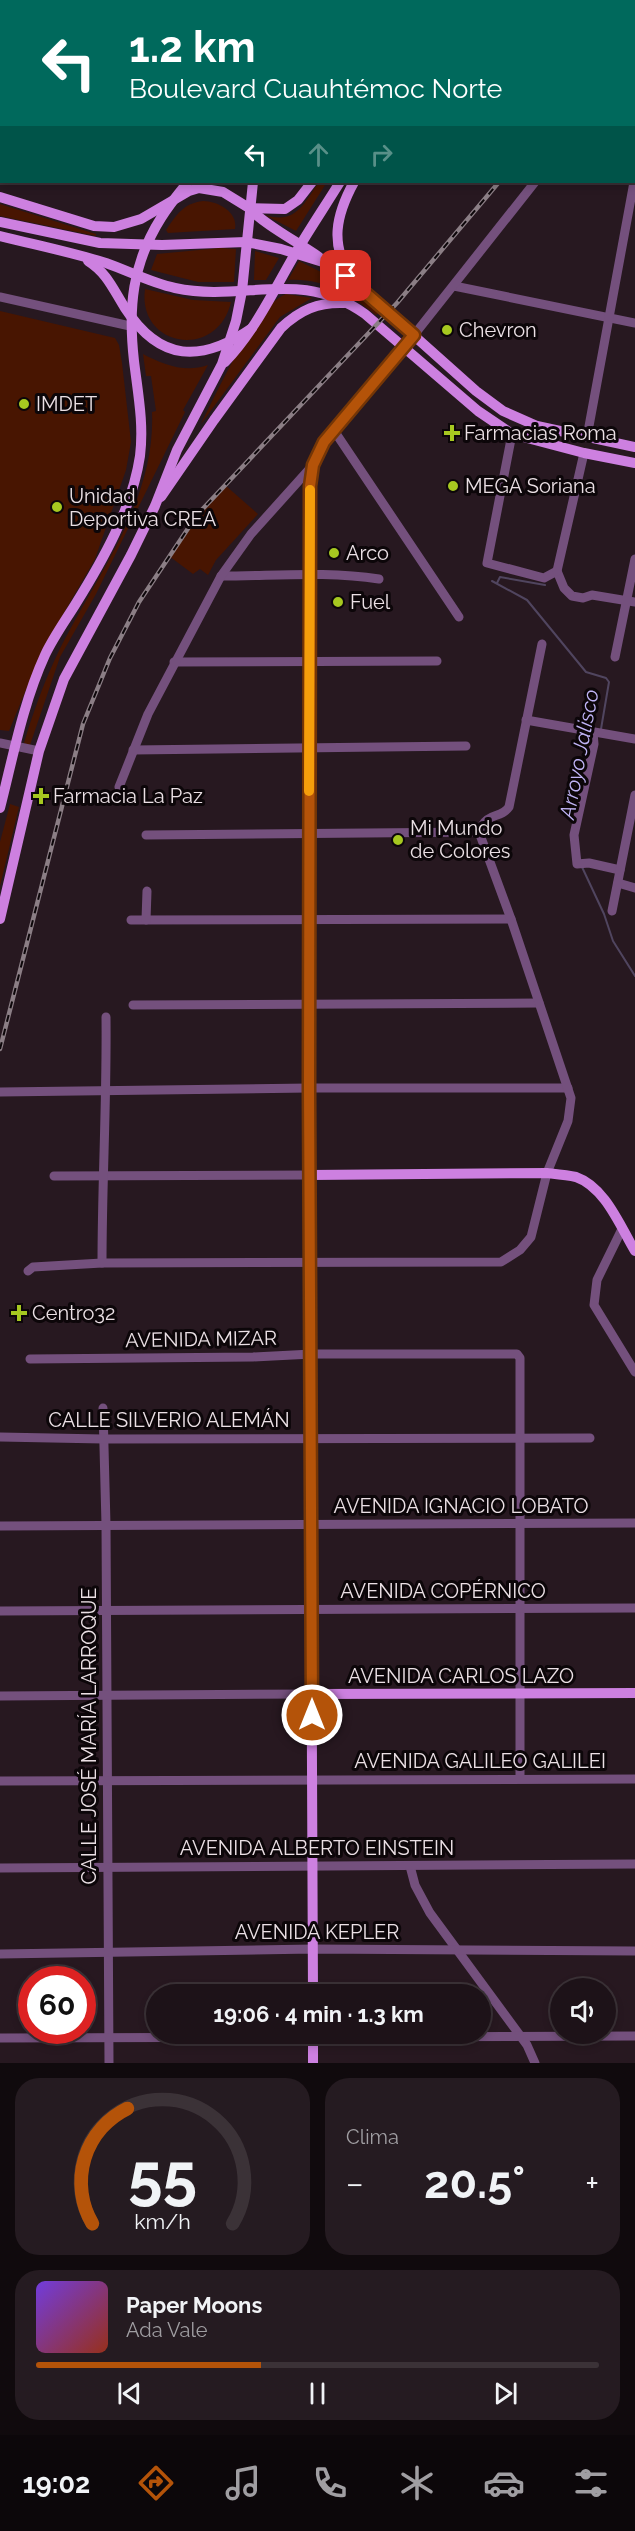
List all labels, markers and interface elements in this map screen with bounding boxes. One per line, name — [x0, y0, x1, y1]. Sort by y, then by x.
text: 1.2 km — [129, 23, 256, 72]
icon: left — [30, 24, 108, 102]
text: Boulevard Cuauhtémoc Norte — [129, 73, 502, 104]
icon: left — [239, 138, 272, 171]
icon: ahead — [302, 138, 335, 171]
icon: right — [365, 138, 398, 171]
pin — [320, 250, 371, 301]
icon: arrive — [329, 259, 362, 292]
place label: Chevron — [459, 318, 537, 342]
marker: Chevron — [440, 323, 454, 337]
place label: IMDET — [36, 392, 97, 416]
marker: IMDET — [17, 397, 31, 411]
place label: Farmacias Roma — [464, 421, 617, 445]
marker: Farmacias Roma — [445, 426, 459, 440]
place label: MEGA Soriana — [465, 474, 596, 498]
marker: MEGA Soriana — [446, 479, 460, 493]
place label: Unidad Deportiva CREA — [69, 484, 217, 531]
marker: Unidad Deportiva CREA — [50, 500, 64, 514]
place label: Arco — [346, 541, 389, 565]
marker: Arco — [327, 546, 341, 560]
place label: Fuel — [350, 590, 391, 614]
marker: Fuel — [331, 595, 345, 609]
water label: Arroyo Jalisco — [554, 687, 604, 822]
place label: Farmacia La Paz — [53, 784, 203, 808]
marker: Farmacia La Paz — [34, 789, 48, 803]
place label: Mi Mundo de Colores — [410, 816, 510, 863]
marker: Mi Mundo de Colores — [391, 833, 405, 847]
place label: Centro32 — [32, 1301, 115, 1325]
marker: Centro32 — [10, 1304, 28, 1322]
street label: AVENIDA MIZAR — [125, 1326, 277, 1352]
street label: CALLE SILVERIO ALEMÁN — [48, 1408, 290, 1432]
street label: AVENIDA IGNACIO LOBATO — [334, 1494, 588, 1518]
street label: AVENIDA COPÉRNICO — [340, 1579, 546, 1603]
street label: CALLE JOSÉ MARÍA LARROQUE — [77, 1588, 101, 1884]
street label: AVENIDA CARLOS LAZO — [348, 1664, 574, 1688]
position arrow — [280, 1683, 344, 1747]
street label: AVENIDA GALILEO GALILEI — [354, 1749, 606, 1773]
street label: AVENIDA ALBERTO EINSTEIN — [180, 1836, 454, 1860]
street label: AVENIDA KEPLER — [235, 1920, 399, 1944]
speed limit sign: 60 — [18, 1966, 96, 2044]
map controls — [550, 1978, 616, 2044]
button: sound — [550, 1978, 616, 2044]
text: 19:06 · 4 min · 1.3 km — [213, 2001, 424, 2027]
text: Clima — [346, 2125, 399, 2149]
text: 55 — [128, 2139, 197, 2213]
text: 20.5° — [424, 2156, 525, 2209]
text: − — [346, 2164, 364, 2203]
text: + — [585, 2164, 599, 2203]
text: km/h — [134, 2209, 191, 2234]
text: Paper Moons — [126, 2292, 262, 2318]
text: Ada Vale — [126, 2318, 208, 2342]
icon: previous — [113, 2377, 146, 2410]
icon: pause — [301, 2377, 334, 2410]
icon: next — [489, 2377, 522, 2410]
icon: directions — [135, 2462, 177, 2504]
icon: music — [222, 2462, 264, 2504]
icon: phone — [309, 2462, 351, 2504]
icon: climate — [396, 2462, 438, 2504]
icon: car — [483, 2462, 525, 2504]
icon: filters — [570, 2462, 612, 2504]
text: 19:02 — [23, 2468, 90, 2499]

